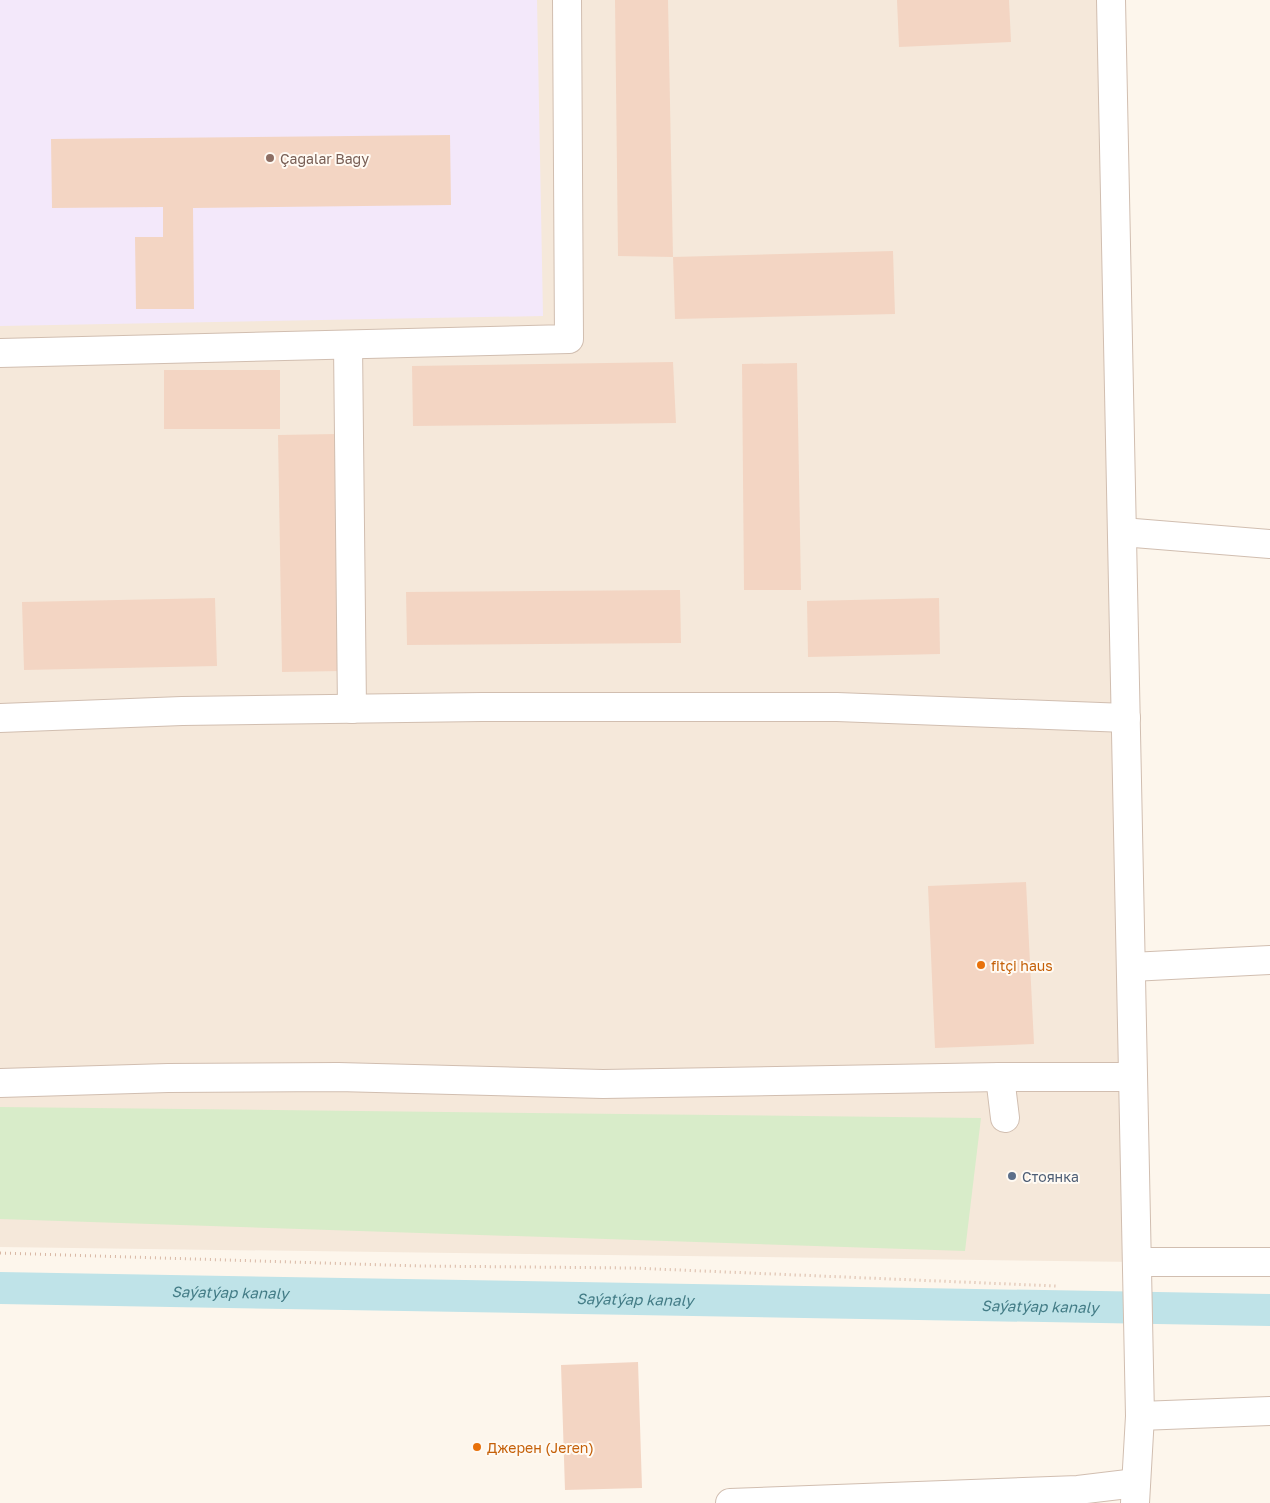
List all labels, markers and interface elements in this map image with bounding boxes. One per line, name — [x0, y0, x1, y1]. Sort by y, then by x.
place label: Çagalar Bagy — [280, 150, 369, 167]
marker: Çagalar Bagy — [264, 152, 276, 164]
place label: fitçi haus — [991, 957, 1053, 974]
marker: fitçi haus — [975, 959, 987, 971]
place label: Стоянка — [1022, 1168, 1079, 1185]
marker: Стоянка — [1006, 1170, 1018, 1182]
water label: Saýatýap kanaly — [171, 1282, 291, 1303]
water label: Saýatýap kanaly — [576, 1289, 696, 1310]
water label: Saýatýap kanaly — [981, 1296, 1101, 1317]
place label: Джерен (Jeren) — [487, 1439, 594, 1456]
marker: Джерен (Jeren) — [471, 1441, 483, 1453]

